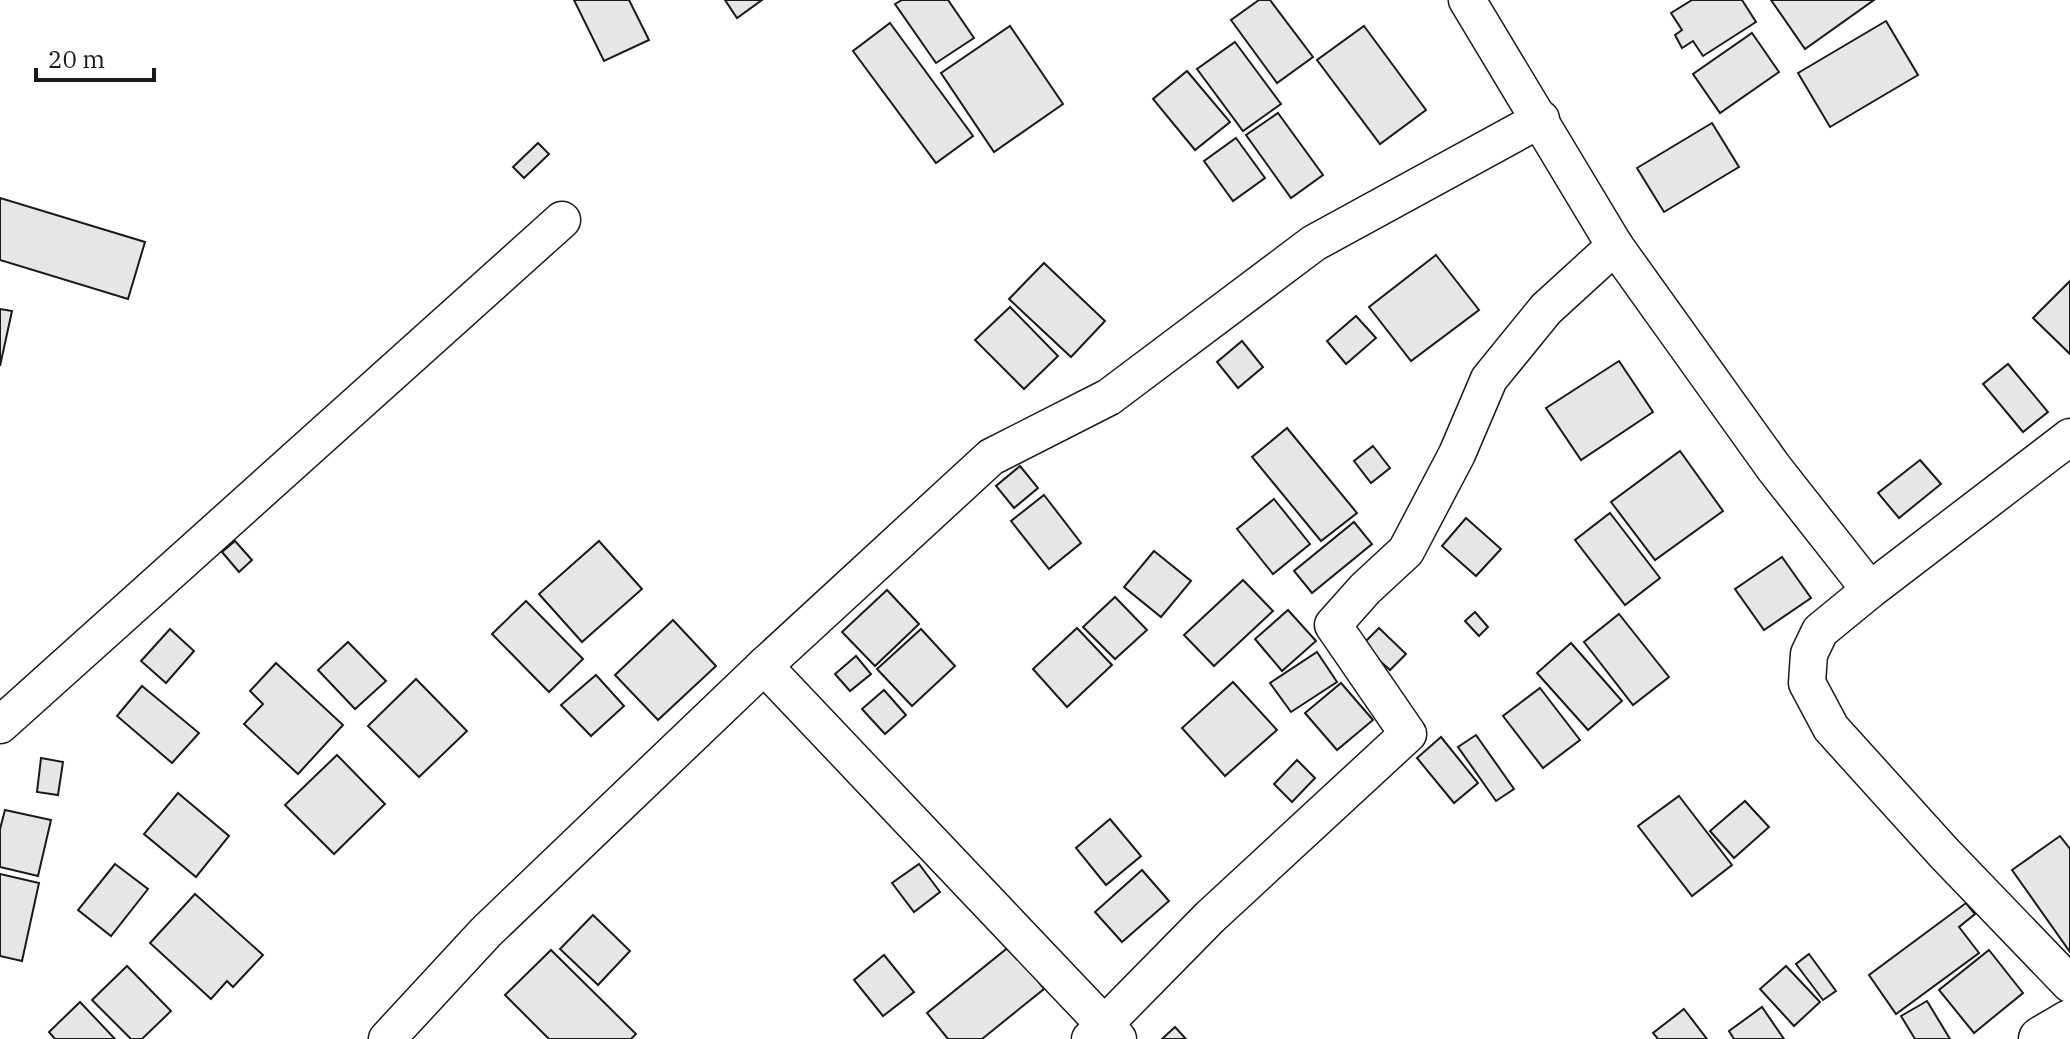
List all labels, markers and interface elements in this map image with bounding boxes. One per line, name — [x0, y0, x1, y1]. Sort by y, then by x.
scale bar — [36, 32, 154, 82]
text: 20 m — [48, 43, 105, 75]

